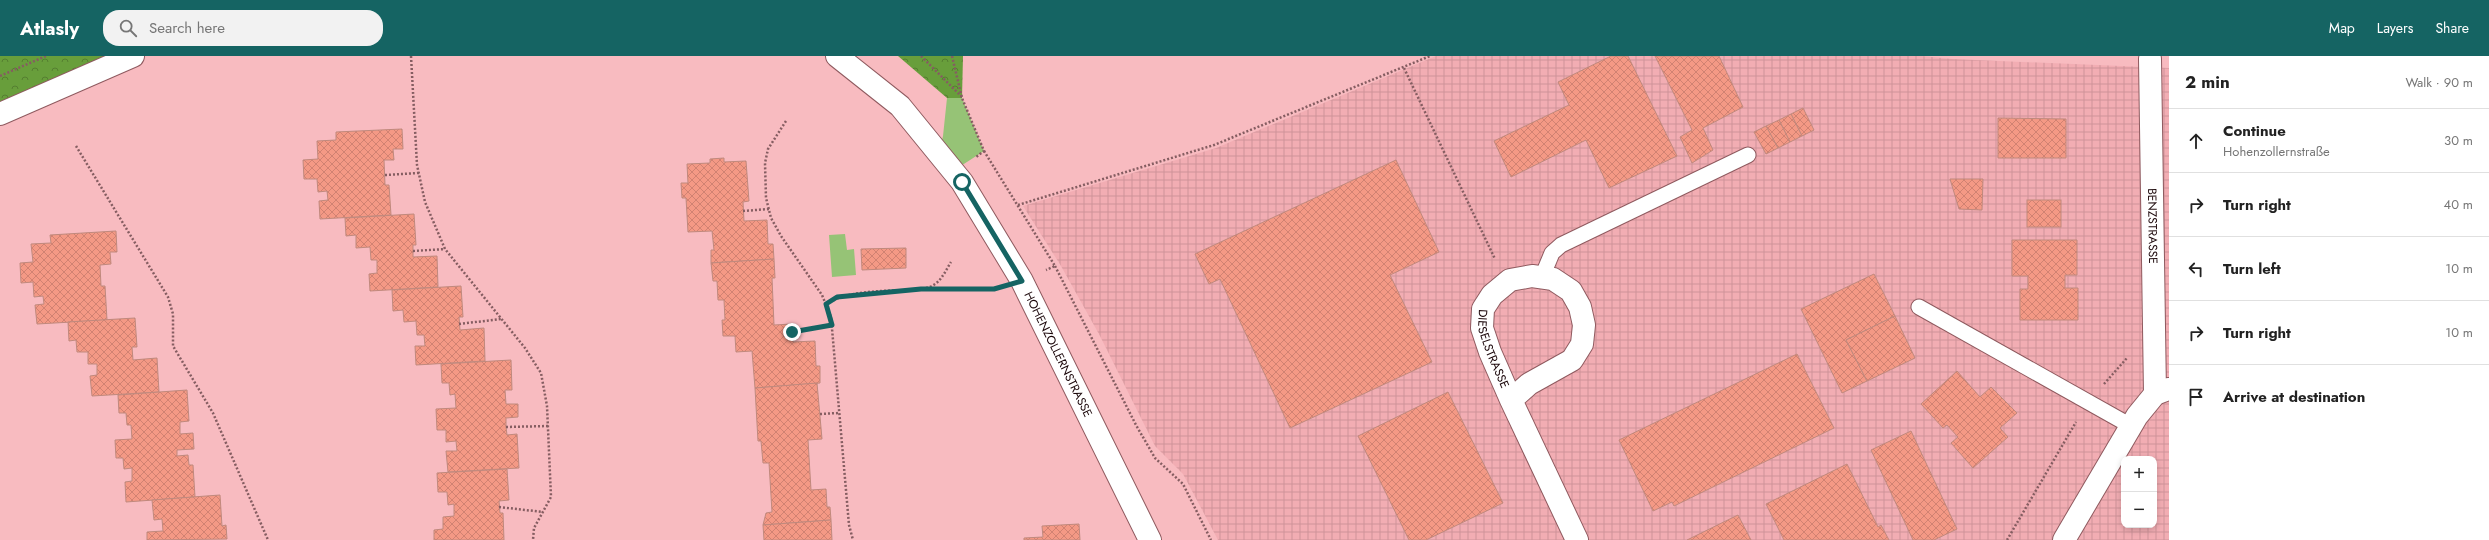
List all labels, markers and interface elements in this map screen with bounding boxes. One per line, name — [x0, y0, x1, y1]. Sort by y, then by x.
search box — [103, 10, 383, 46]
text: Atlasly — [20, 15, 79, 42]
icon: search — [117, 17, 139, 39]
text: Search here — [149, 17, 225, 39]
text: Map — [2329, 18, 2355, 38]
text: Layers — [2377, 18, 2413, 38]
text: Share — [2435, 18, 2469, 38]
text: 2 min — [2185, 70, 2230, 94]
text: Walk · 90 m — [2405, 73, 2473, 92]
text: Continue — [2223, 120, 2286, 142]
icon: ahead — [2185, 130, 2207, 152]
text: 30 m — [2444, 131, 2473, 150]
text: Hohenzollernstraße — [2223, 142, 2330, 161]
route start — [953, 173, 971, 191]
street label: BENZSTRASSE — [2143, 188, 2162, 264]
icon: right — [2185, 194, 2207, 216]
text: Turn right — [2223, 194, 2291, 216]
text: 40 m — [2444, 195, 2473, 214]
icon: left — [2185, 258, 2207, 280]
text: Turn left — [2223, 258, 2281, 280]
text: 10 m — [2445, 259, 2473, 278]
street label: HOHENZOLLERNSTRASSE — [1020, 288, 1097, 420]
street label: DIESELSTRASSE — [1473, 309, 1514, 391]
icon: right — [2185, 322, 2207, 344]
text: Turn right — [2223, 322, 2291, 344]
route end — [783, 323, 801, 341]
text: 10 m — [2445, 323, 2473, 342]
icon: arrive — [2185, 386, 2207, 408]
text: Arrive at destination — [2223, 386, 2365, 408]
map controls — [2121, 456, 2157, 528]
button: + — [2121, 456, 2157, 492]
button: − — [2121, 492, 2157, 528]

